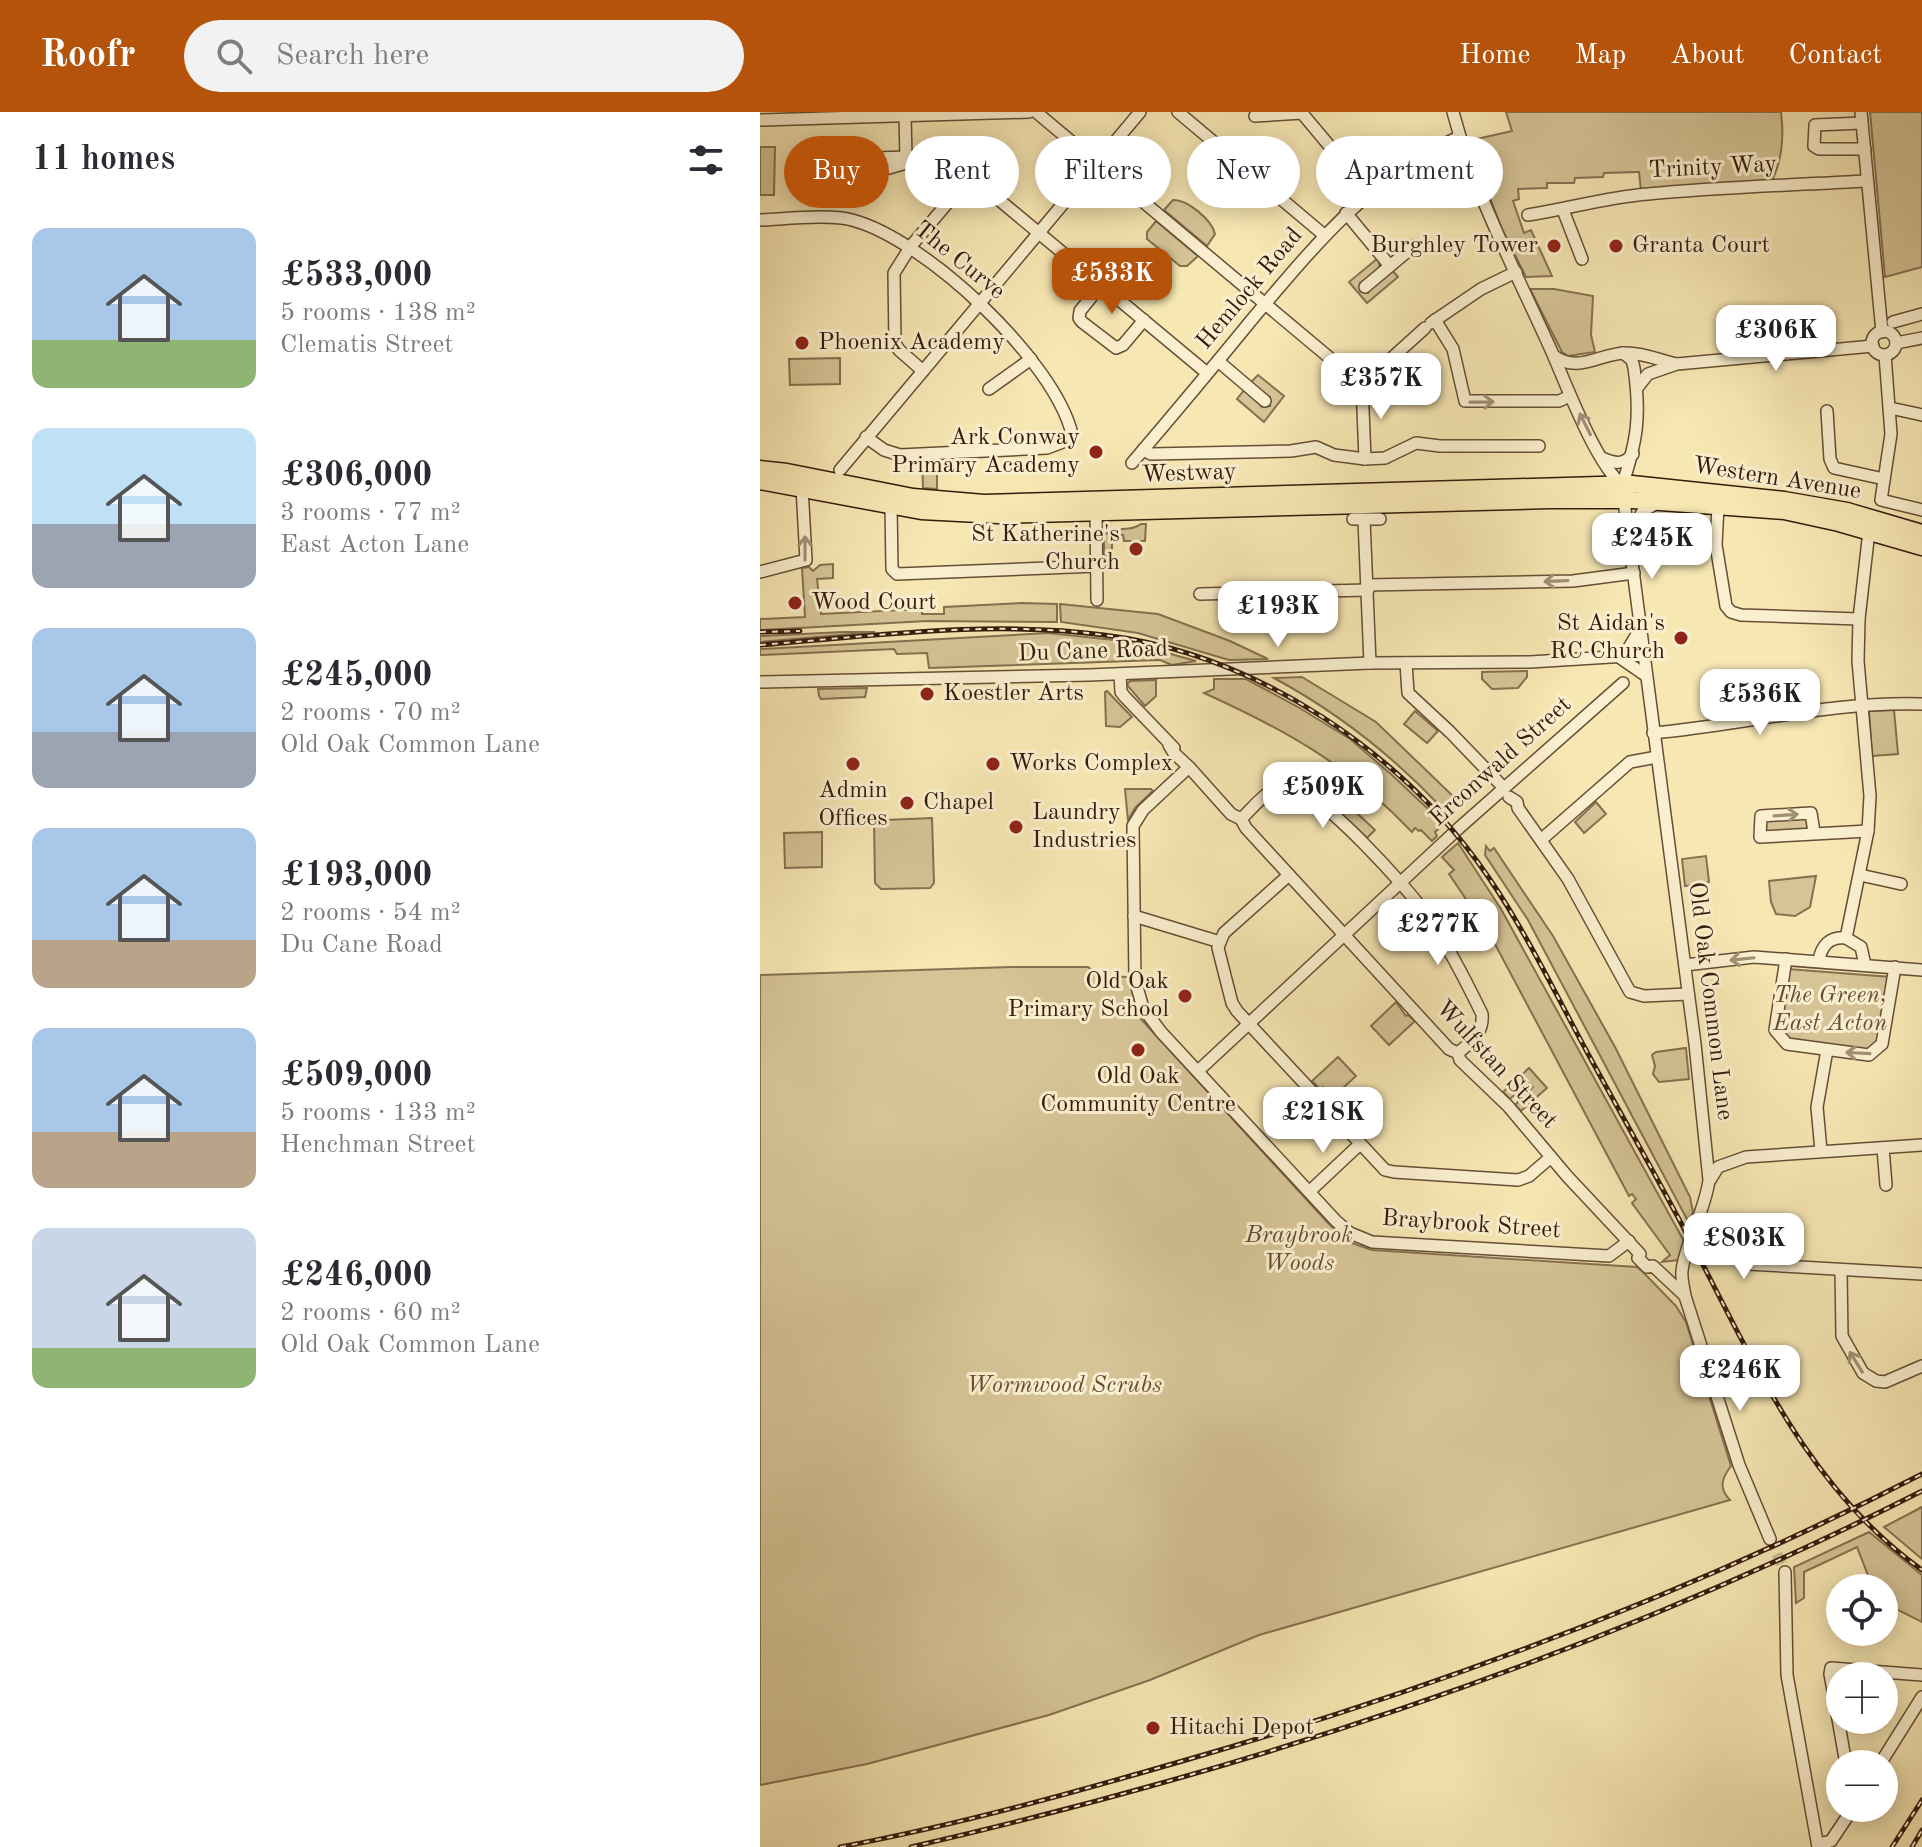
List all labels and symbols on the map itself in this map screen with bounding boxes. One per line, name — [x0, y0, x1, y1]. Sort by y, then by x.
street label: Trinity Way — [1648, 153, 1778, 183]
street label: The Curve — [909, 217, 1009, 305]
street label: Hemlock Road — [1192, 224, 1308, 354]
place label: Burghley Tower — [1370, 234, 1538, 258]
place label: Granta Court — [1632, 234, 1770, 258]
marker: Burghley Tower — [1545, 237, 1563, 255]
marker: Granta Court — [1607, 237, 1625, 255]
pin: £533K — [1056, 248, 1168, 316]
pin: £306K — [1720, 305, 1832, 373]
place label: Phoenix Academy — [818, 331, 1005, 355]
marker: Phoenix Academy — [793, 334, 811, 352]
pin: £357K — [1325, 353, 1437, 421]
one-way arrow — [1468, 395, 1495, 410]
one-way arrow — [1576, 412, 1592, 436]
place label: Ark Conway Primary Academy — [891, 426, 1080, 478]
marker: Ark Conway Primary Academy — [1087, 443, 1105, 461]
street label: Western Avenue — [1691, 454, 1863, 504]
street label: Westway — [1141, 460, 1237, 488]
pin: £245K — [1596, 513, 1708, 581]
place label: St Katherine's Church — [971, 523, 1120, 575]
one-way arrow — [797, 535, 813, 561]
marker: St Katherine's Church — [1127, 540, 1145, 558]
one-way arrow — [1543, 574, 1570, 589]
pin: £193K — [1222, 581, 1334, 649]
place label: Wood Court — [811, 591, 936, 615]
marker: Wood Court — [786, 594, 804, 612]
place label: St Aidan's RC Church — [1550, 612, 1665, 664]
marker: St Aidan's RC Church — [1672, 629, 1690, 647]
street label: Du Cane Road — [1017, 637, 1169, 667]
pin: £536K — [1704, 669, 1816, 737]
place label: Koestler Arts — [943, 682, 1084, 706]
marker: Koestler Arts — [918, 685, 936, 703]
street label: Erconwald Street — [1426, 693, 1576, 831]
place label: Works Complex — [1009, 752, 1173, 776]
marker: Admin Offices — [844, 755, 862, 773]
marker: Works Complex — [984, 755, 1002, 773]
pin: £509K — [1267, 762, 1379, 830]
place label: Admin Offices — [818, 779, 888, 831]
place label: Chapel — [923, 791, 994, 815]
marker: Chapel — [898, 794, 916, 812]
place label: Laundry Industries — [1032, 801, 1136, 853]
one-way arrow — [1772, 807, 1798, 822]
marker: Laundry Industries — [1007, 818, 1025, 836]
street label: Old Oak Common Lane — [1683, 880, 1737, 1122]
pin: £277K — [1382, 899, 1494, 967]
one-way arrow — [1729, 951, 1756, 966]
place label: Old Oak Primary School — [1007, 970, 1169, 1022]
park label: The Green, East Acton — [1772, 984, 1887, 1036]
marker: Old Oak Primary School — [1176, 987, 1194, 1005]
street label: Wulfstan Street — [1431, 996, 1561, 1134]
marker: Old Oak Community Centre — [1129, 1041, 1147, 1059]
one-way arrow — [1845, 1045, 1871, 1060]
place label: Old Oak Community Centre — [1040, 1065, 1236, 1117]
pin: £218K — [1267, 1087, 1379, 1155]
street label: Braybrook Street — [1381, 1207, 1561, 1243]
pin: £803K — [1688, 1213, 1800, 1281]
park label: Braybrook Woods — [1244, 1224, 1353, 1276]
pin: £246K — [1684, 1345, 1796, 1413]
one-way arrow — [1848, 1351, 1864, 1374]
park label: Wormwood Scrubs — [966, 1374, 1162, 1398]
place label: Hitachi Depot — [1169, 1716, 1314, 1740]
marker: Hitachi Depot — [1144, 1719, 1162, 1737]

